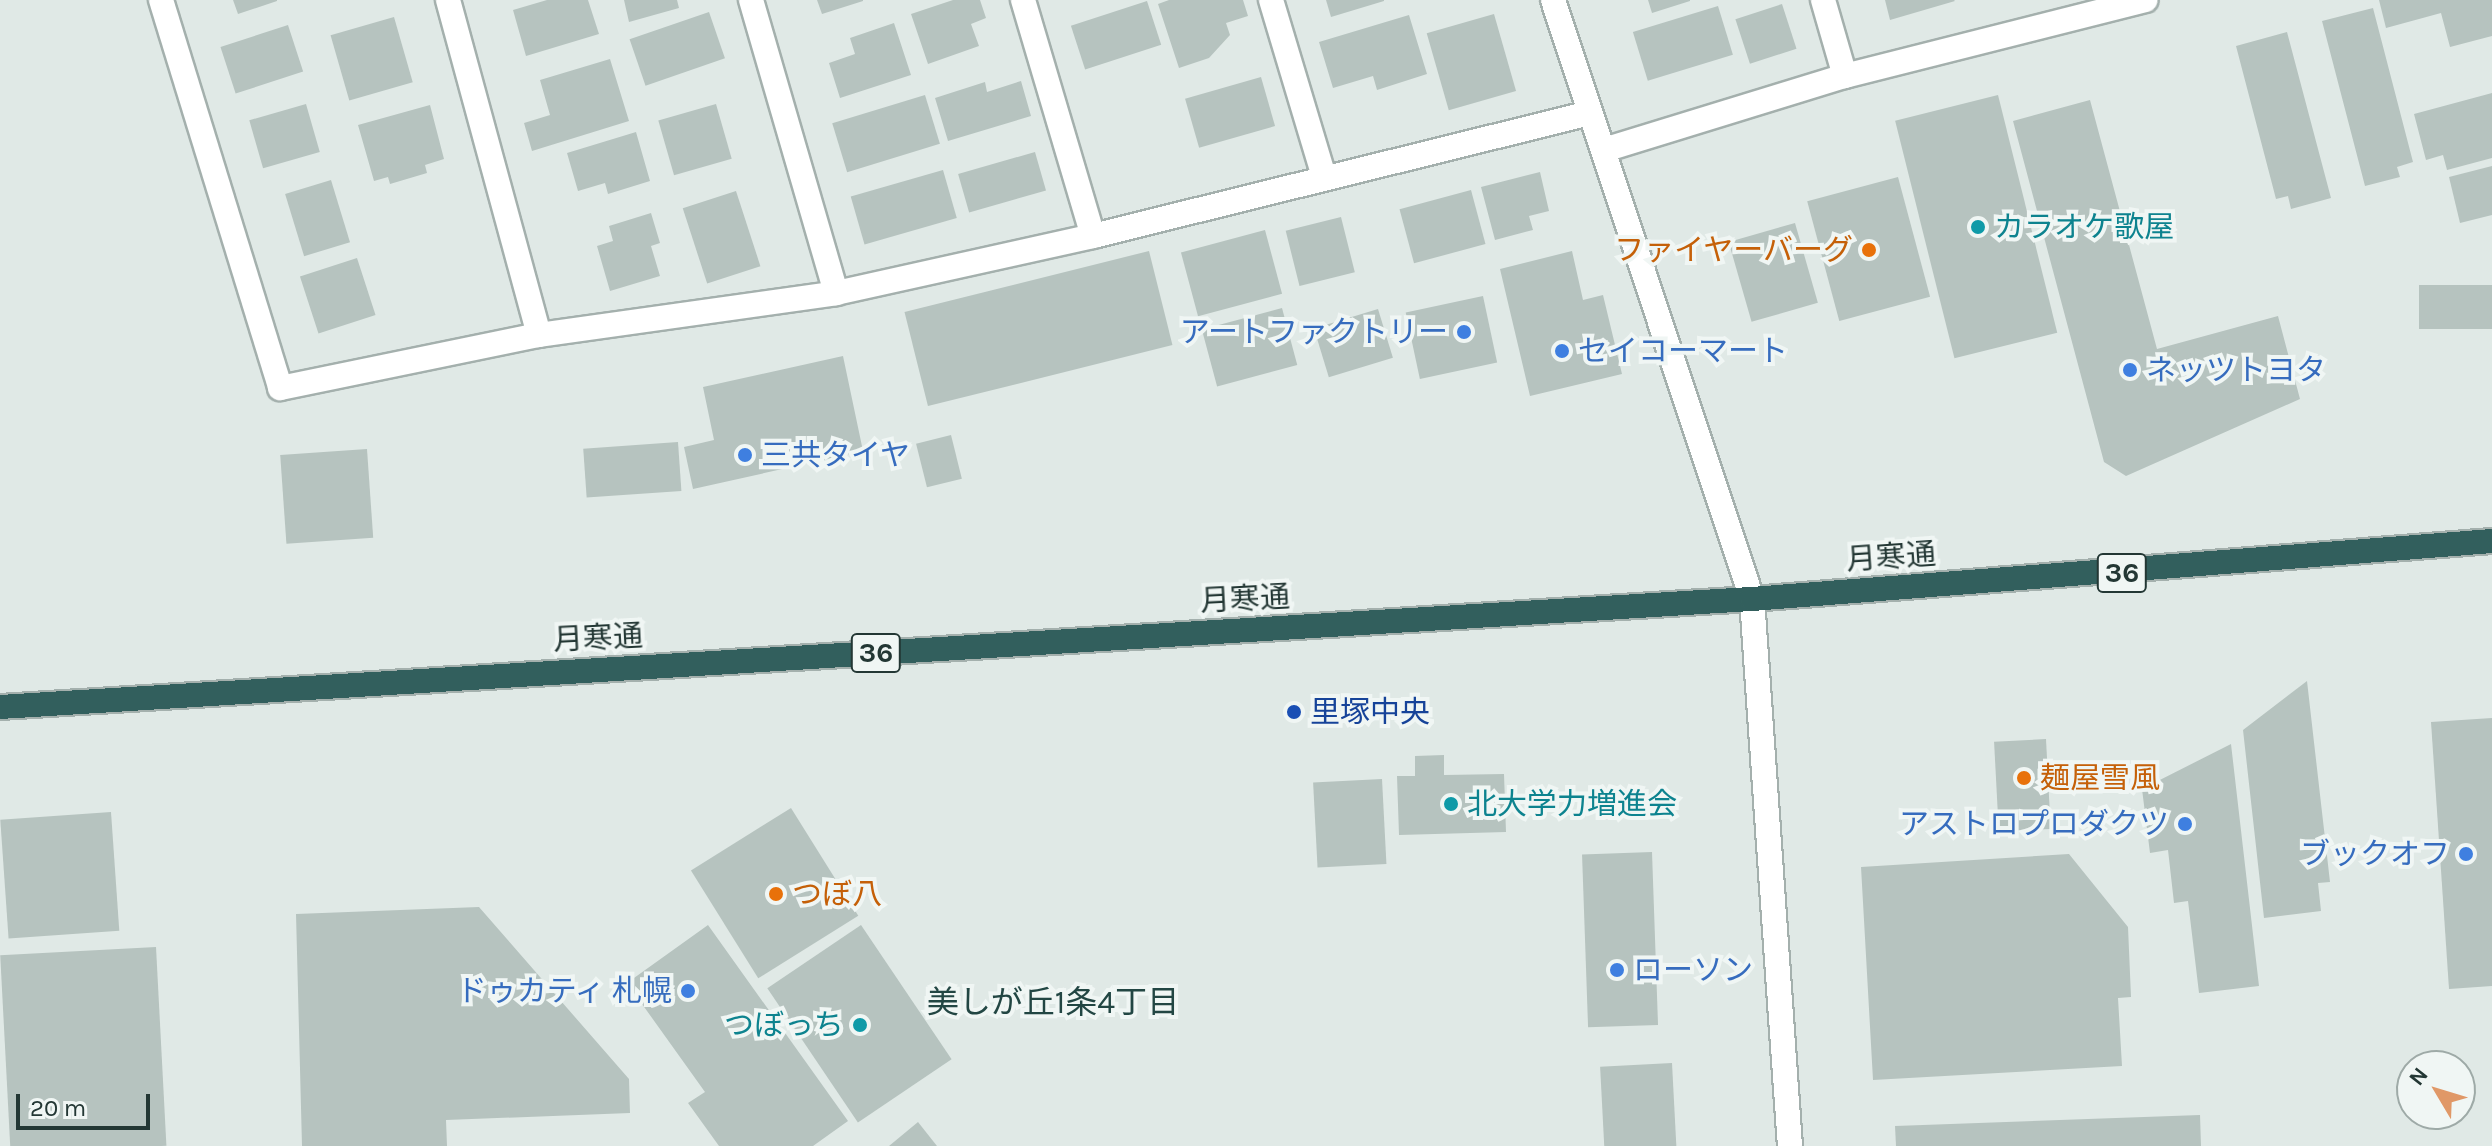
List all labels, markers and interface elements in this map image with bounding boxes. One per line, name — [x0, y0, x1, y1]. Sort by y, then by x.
place label: カラオケ歌屋 — [1994, 209, 2174, 245]
marker: カラオケ歌屋 — [1969, 218, 1987, 236]
place label: ファイヤーバーグ — [1613, 232, 1853, 268]
marker: ファイヤーバーグ — [1860, 241, 1878, 259]
place label: アートファクトリー — [1180, 314, 1448, 350]
marker: アートファクトリー — [1455, 323, 1473, 341]
place label: セイコーマート — [1578, 333, 1788, 369]
marker: セイコーマート — [1553, 342, 1571, 360]
place label: ネッツトヨタ — [2146, 352, 2326, 388]
marker: ネッツトヨタ — [2121, 361, 2139, 379]
place label: 三共タイヤ — [761, 437, 911, 473]
marker: 三共タイヤ — [736, 446, 754, 464]
street label: 月寒通 — [1845, 536, 1937, 578]
road number: 36 — [2096, 549, 2148, 597]
street label: 月寒通 — [1199, 579, 1291, 619]
street label: 月寒通 — [552, 618, 644, 658]
road number: 36 — [850, 629, 902, 677]
place label: 里塚中央 — [1310, 694, 1430, 730]
marker: 里塚中央 — [1285, 703, 1303, 721]
place label: 麺屋雪風 — [2040, 760, 2160, 796]
marker: 麺屋雪風 — [2015, 769, 2033, 787]
place label: 北大学力増進会 — [1467, 786, 1677, 822]
marker: 北大学力増進会 — [1442, 795, 1460, 813]
place label: アストロプロダクツ — [1899, 806, 2169, 842]
marker: アストロプロダクツ — [2176, 815, 2194, 833]
place label: ブックオフ — [2300, 836, 2450, 872]
marker: ブックオフ — [2457, 845, 2475, 863]
place label: つぼ八 — [792, 876, 882, 912]
marker: つぼ八 — [767, 885, 785, 903]
place label: ローソン — [1633, 952, 1753, 988]
marker: ローソン — [1608, 961, 1626, 979]
place label: ドゥカティ 札幌 — [455, 973, 672, 1009]
marker: ドゥカティ 札幌 — [679, 982, 697, 1000]
district label: 美しが丘1条4丁目 — [927, 984, 1179, 1022]
place label: つぼっち — [724, 1007, 844, 1043]
marker: つぼっち — [851, 1016, 869, 1034]
north arrow — [2396, 1050, 2476, 1130]
text: N — [2404, 1062, 2434, 1091]
scale bar — [20, 1078, 154, 1128]
text: 20 m — [30, 1094, 86, 1122]

